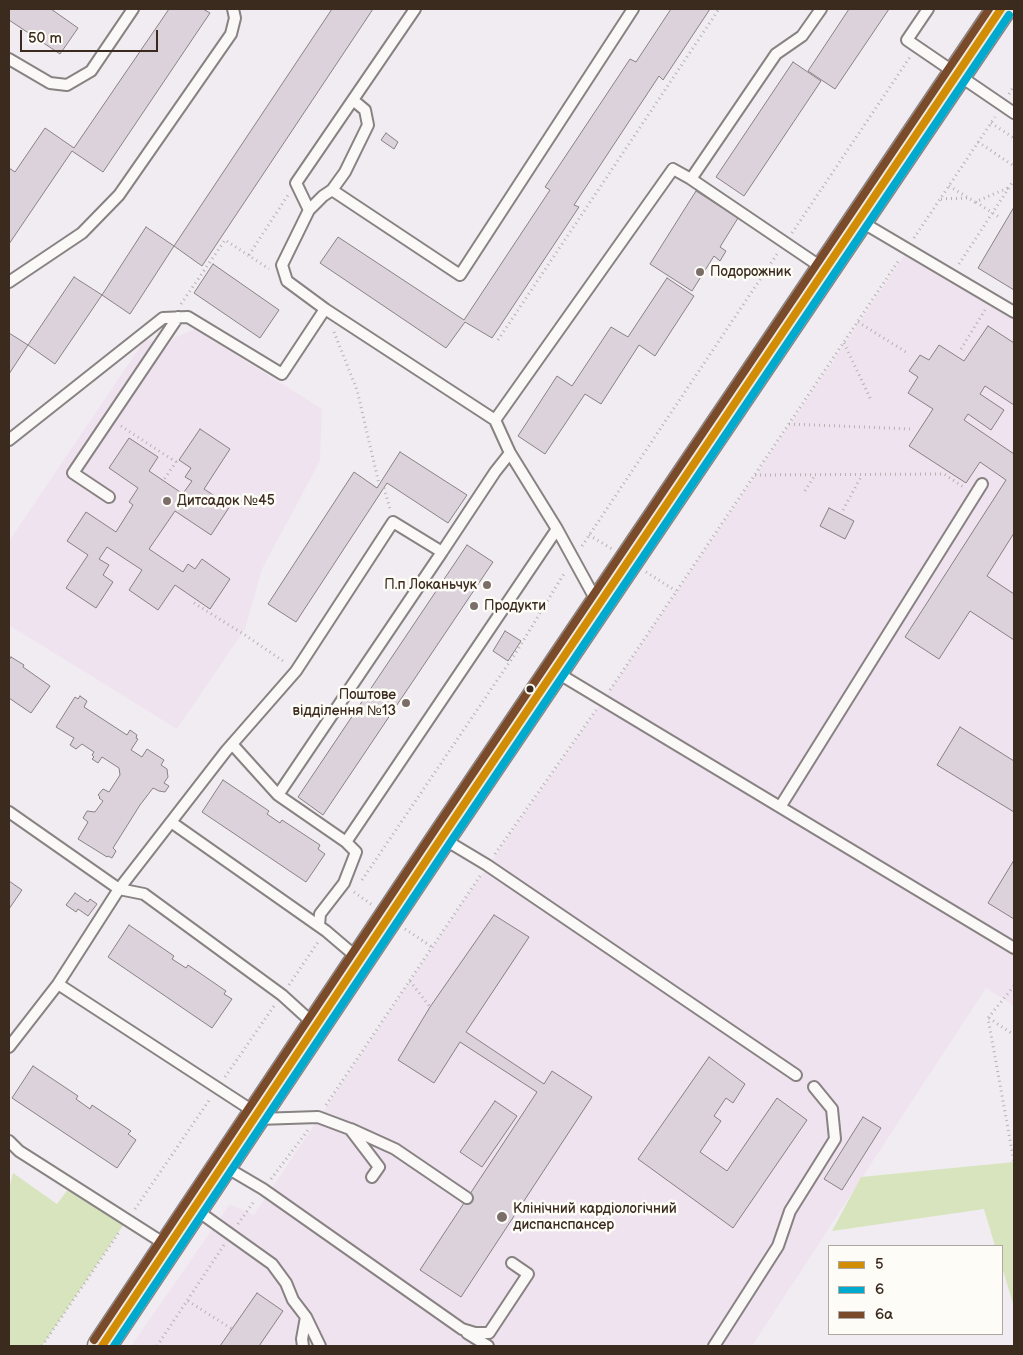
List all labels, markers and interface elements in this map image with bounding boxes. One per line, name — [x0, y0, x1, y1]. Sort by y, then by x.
scale bar — [22, 20, 160, 52]
text: 50 m — [28, 29, 62, 48]
place label: Подорожник — [710, 264, 791, 280]
marker: Подорожник — [694, 266, 706, 278]
place label: Дитсадок №45 — [177, 493, 275, 509]
marker: Дитсадок №45 — [161, 495, 173, 507]
place label: П.п Локаньчук — [384, 577, 477, 593]
marker: П.п Локаньчук — [481, 579, 493, 591]
place label: Продукти — [484, 598, 546, 614]
marker: Продукти — [468, 600, 480, 612]
unlabelled marker — [525, 684, 535, 694]
place label: Поштове відділення №13 — [293, 687, 396, 720]
marker: Поштове відділення №13 — [400, 697, 412, 709]
place label: Клінічний кардіологічний диспанспансер — [513, 1201, 677, 1234]
marker: Клінічний кардіологічний диспанспансер — [495, 1210, 509, 1224]
legend — [828, 1245, 1003, 1335]
text: 5 — [875, 1255, 884, 1274]
text: 6 — [875, 1280, 884, 1299]
text: 6а — [875, 1305, 893, 1324]

